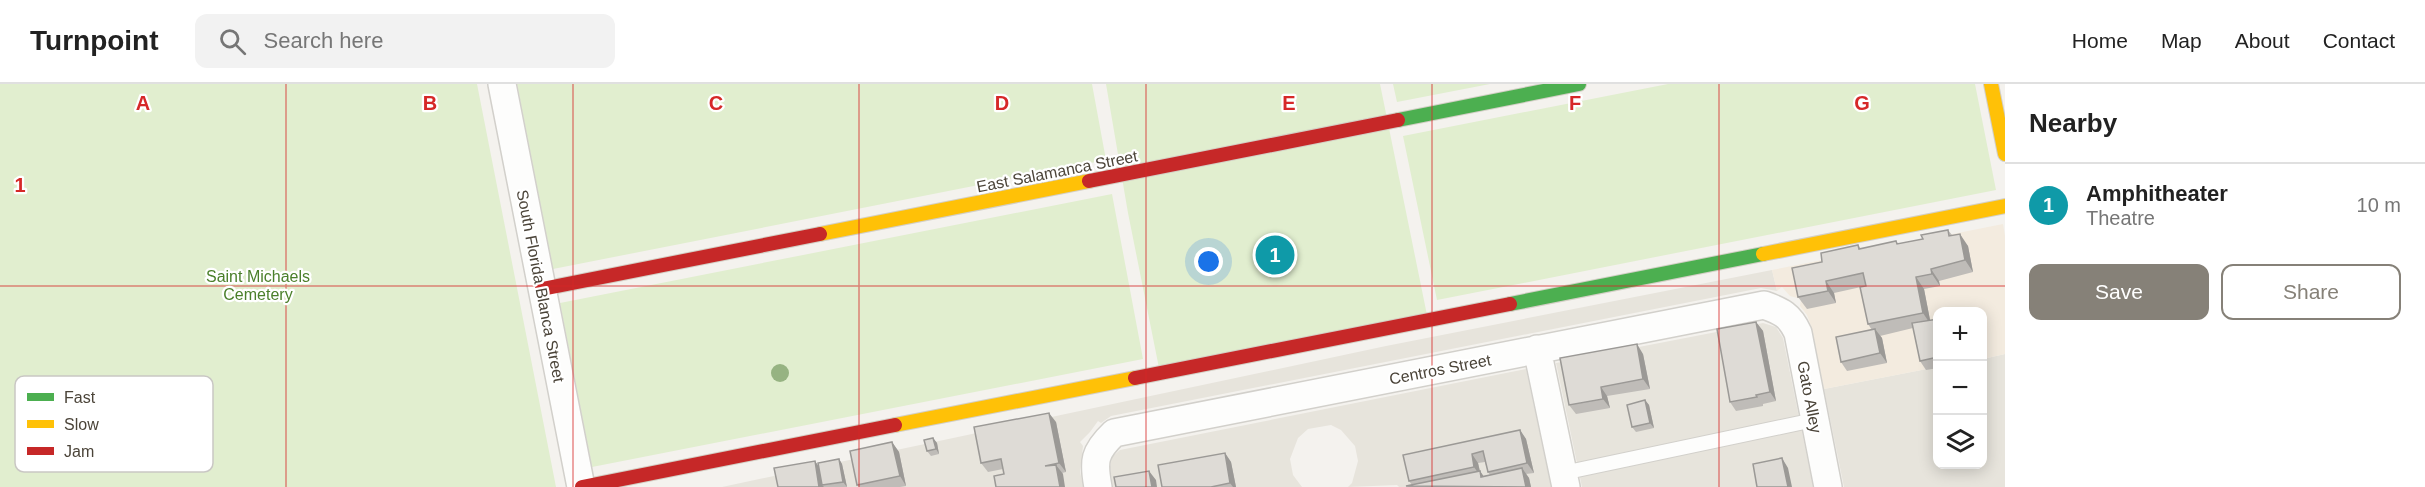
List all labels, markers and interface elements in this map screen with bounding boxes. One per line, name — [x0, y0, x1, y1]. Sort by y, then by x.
search box — [195, 14, 615, 68]
text: Turnpoint — [30, 25, 159, 56]
icon: search — [216, 25, 249, 58]
text: Search here — [264, 28, 383, 53]
text: Home — [2072, 29, 2128, 52]
text: Map — [2161, 29, 2202, 52]
text: About — [2235, 29, 2290, 52]
text: Contact — [2323, 29, 2395, 52]
text: A — [136, 92, 150, 114]
text: B — [423, 92, 437, 114]
text: C — [709, 92, 723, 114]
text: D — [995, 92, 1009, 114]
text: E — [1282, 92, 1296, 114]
text: F — [1569, 92, 1581, 114]
text: G — [1854, 92, 1870, 114]
text: Nearby — [2029, 108, 2117, 138]
street label: East Salamanca Street — [975, 147, 1140, 195]
text: 1 — [14, 174, 26, 196]
text: Amphitheater — [2086, 181, 2228, 206]
street label: South Florida Blanca Street — [513, 188, 568, 384]
text: 1 — [2043, 194, 2054, 216]
text: 10 m — [2357, 194, 2401, 216]
text: Theatre — [2086, 207, 2155, 229]
pin: 1 — [1256, 232, 1294, 278]
your location — [1194, 247, 1223, 276]
button: Save — [2029, 264, 2209, 320]
button: Share — [2221, 264, 2401, 320]
park label: Saint Michaels Cemetery — [206, 268, 310, 303]
map controls — [1933, 307, 1987, 469]
button: + — [1933, 307, 1987, 361]
street label: Centros Street — [1388, 351, 1493, 388]
street label: Gato Alley — [1794, 360, 1825, 435]
button: − — [1933, 361, 1987, 415]
legend — [15, 376, 213, 472]
text: Fast — [64, 389, 96, 406]
button: layers — [1933, 415, 1987, 469]
text: Slow — [64, 416, 99, 433]
text: Jam — [64, 443, 94, 460]

